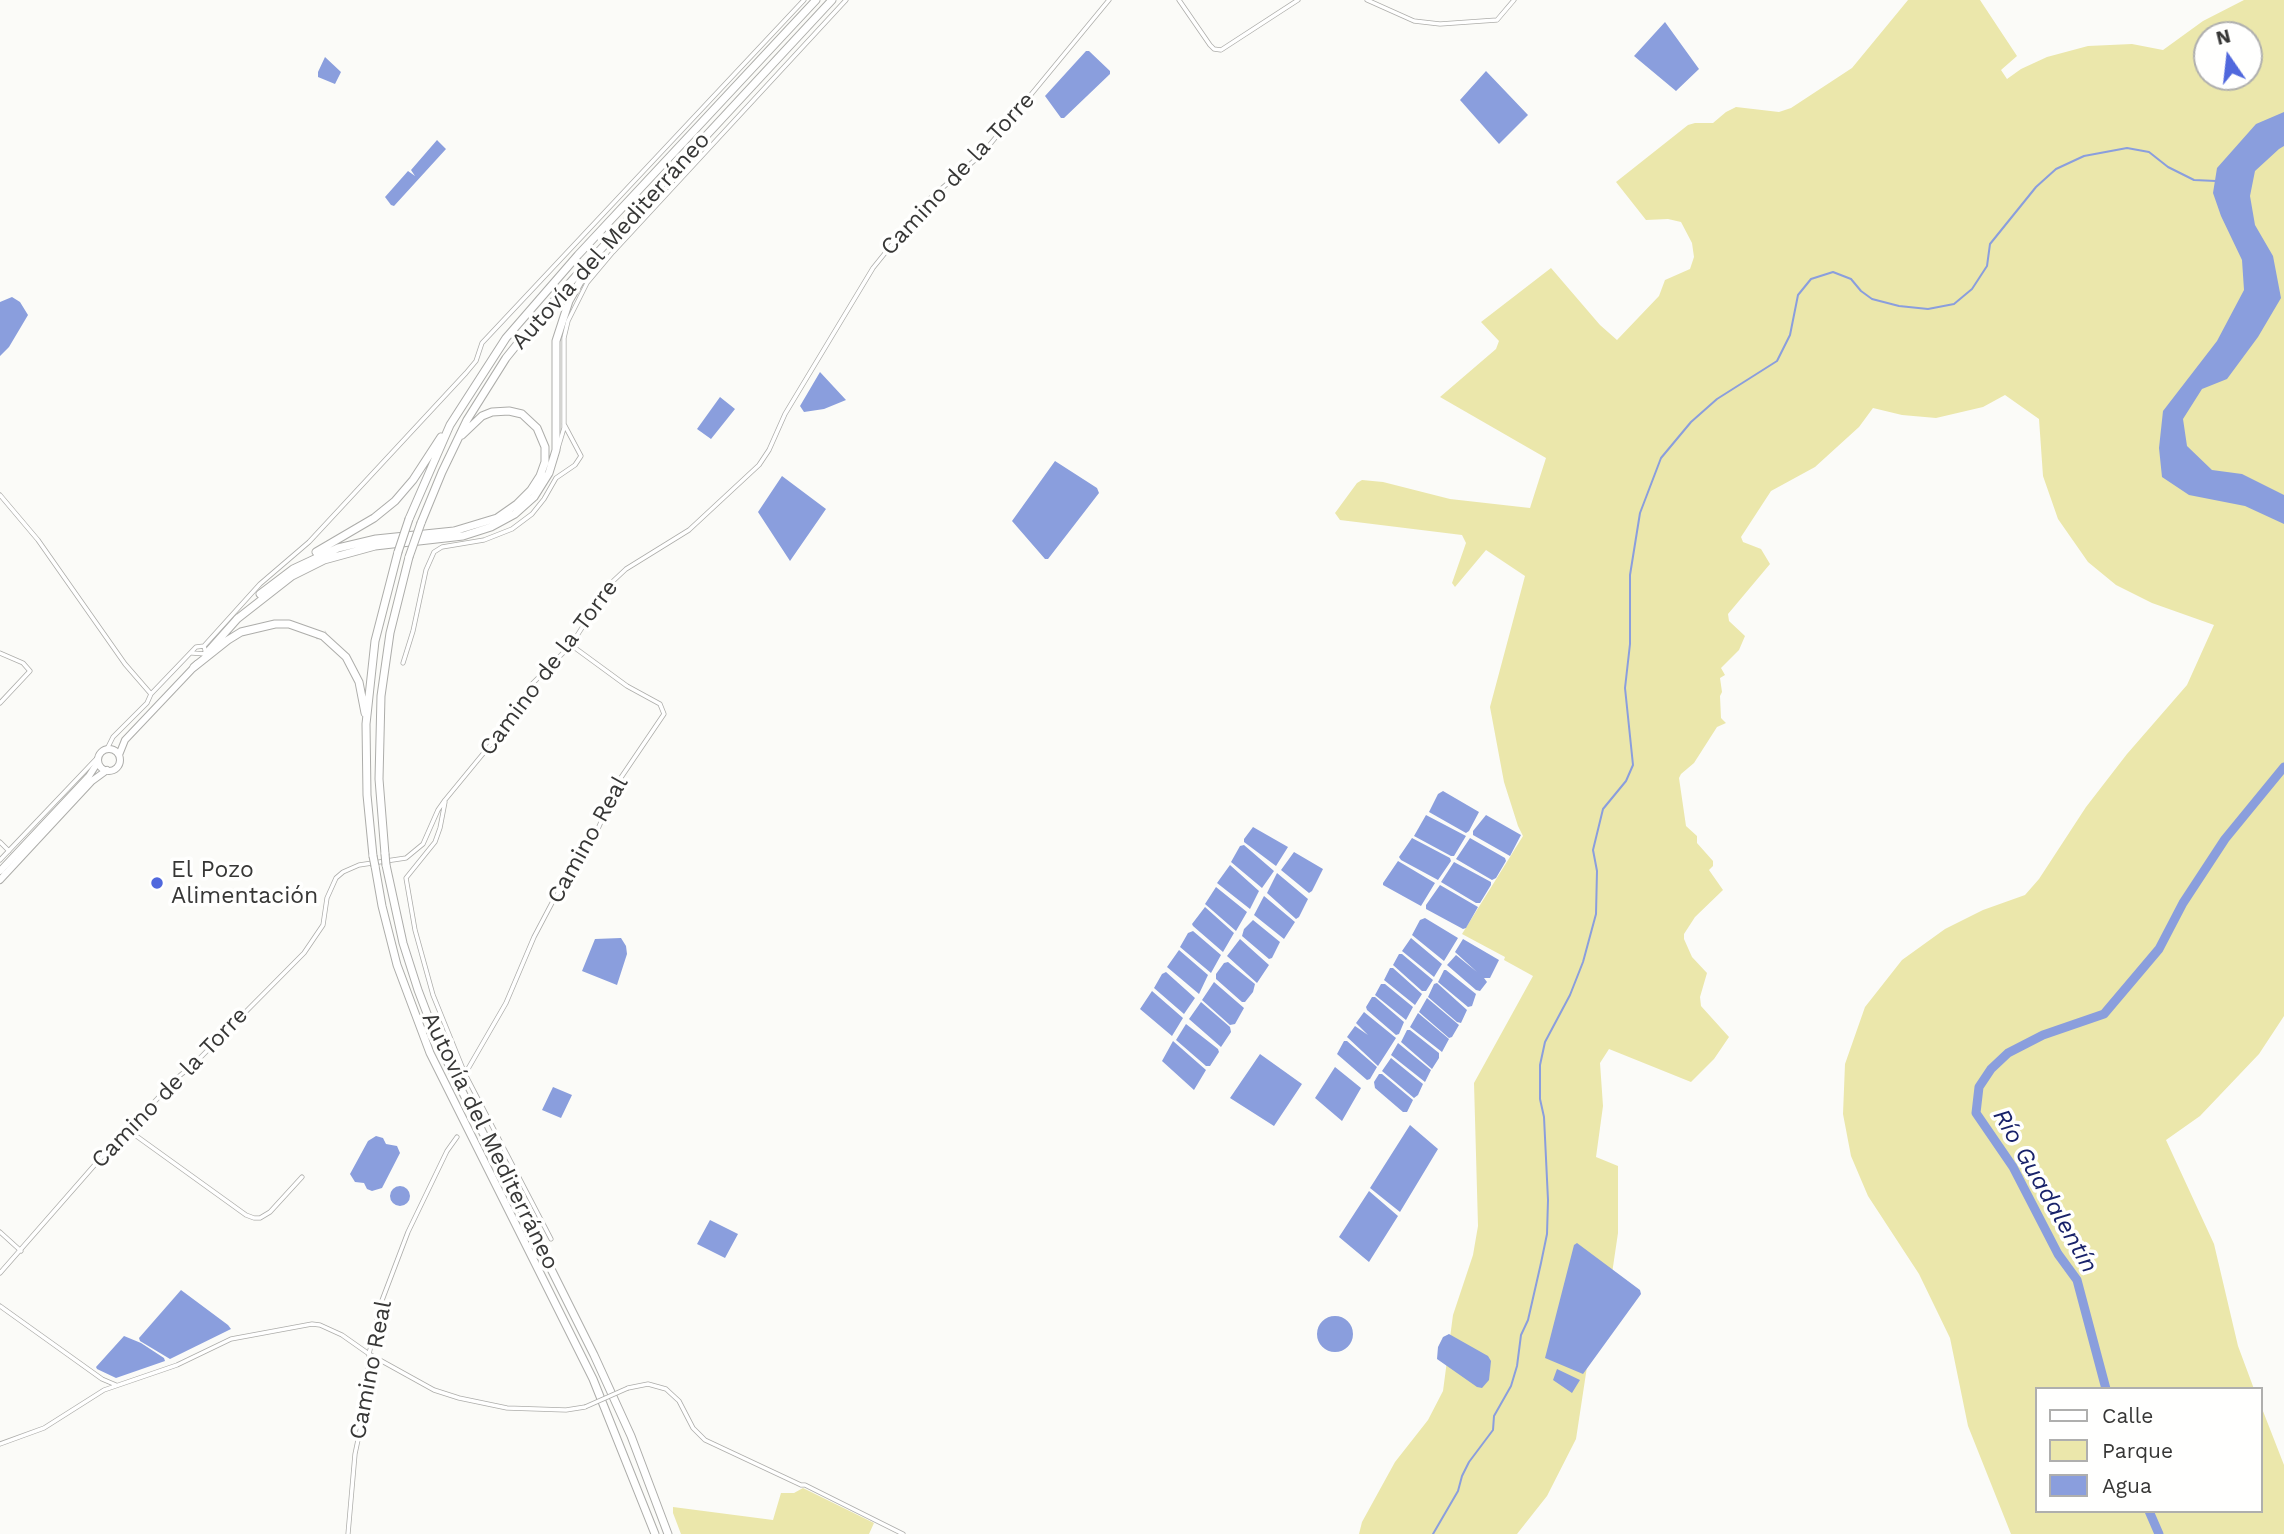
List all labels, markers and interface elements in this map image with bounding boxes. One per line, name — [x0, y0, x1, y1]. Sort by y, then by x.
north arrow — [2193, 21, 2263, 91]
text: N — [2214, 24, 2233, 50]
street label: Camino de la Torre — [875, 87, 1041, 261]
street label: Autovía del Mediterráneo — [506, 127, 716, 355]
street label: Camino de la Torre — [474, 575, 624, 761]
street label: Camino Real — [542, 772, 634, 908]
place label: El Pozo Alimentación — [171, 856, 318, 910]
marker: El Pozo Alimentación — [149, 875, 165, 891]
street label: Camino de la Torre — [86, 1002, 254, 1174]
street label: Autovía del Mediterráneo — [416, 1008, 564, 1274]
water label: Río Guadalentín — [1986, 1104, 2104, 1278]
street label: Camino Real — [344, 1298, 398, 1442]
legend — [2036, 1387, 2263, 1513]
text: Calle — [2102, 1403, 2153, 1428]
text: Parque — [2102, 1438, 2173, 1463]
text: Agua — [2102, 1473, 2152, 1498]

